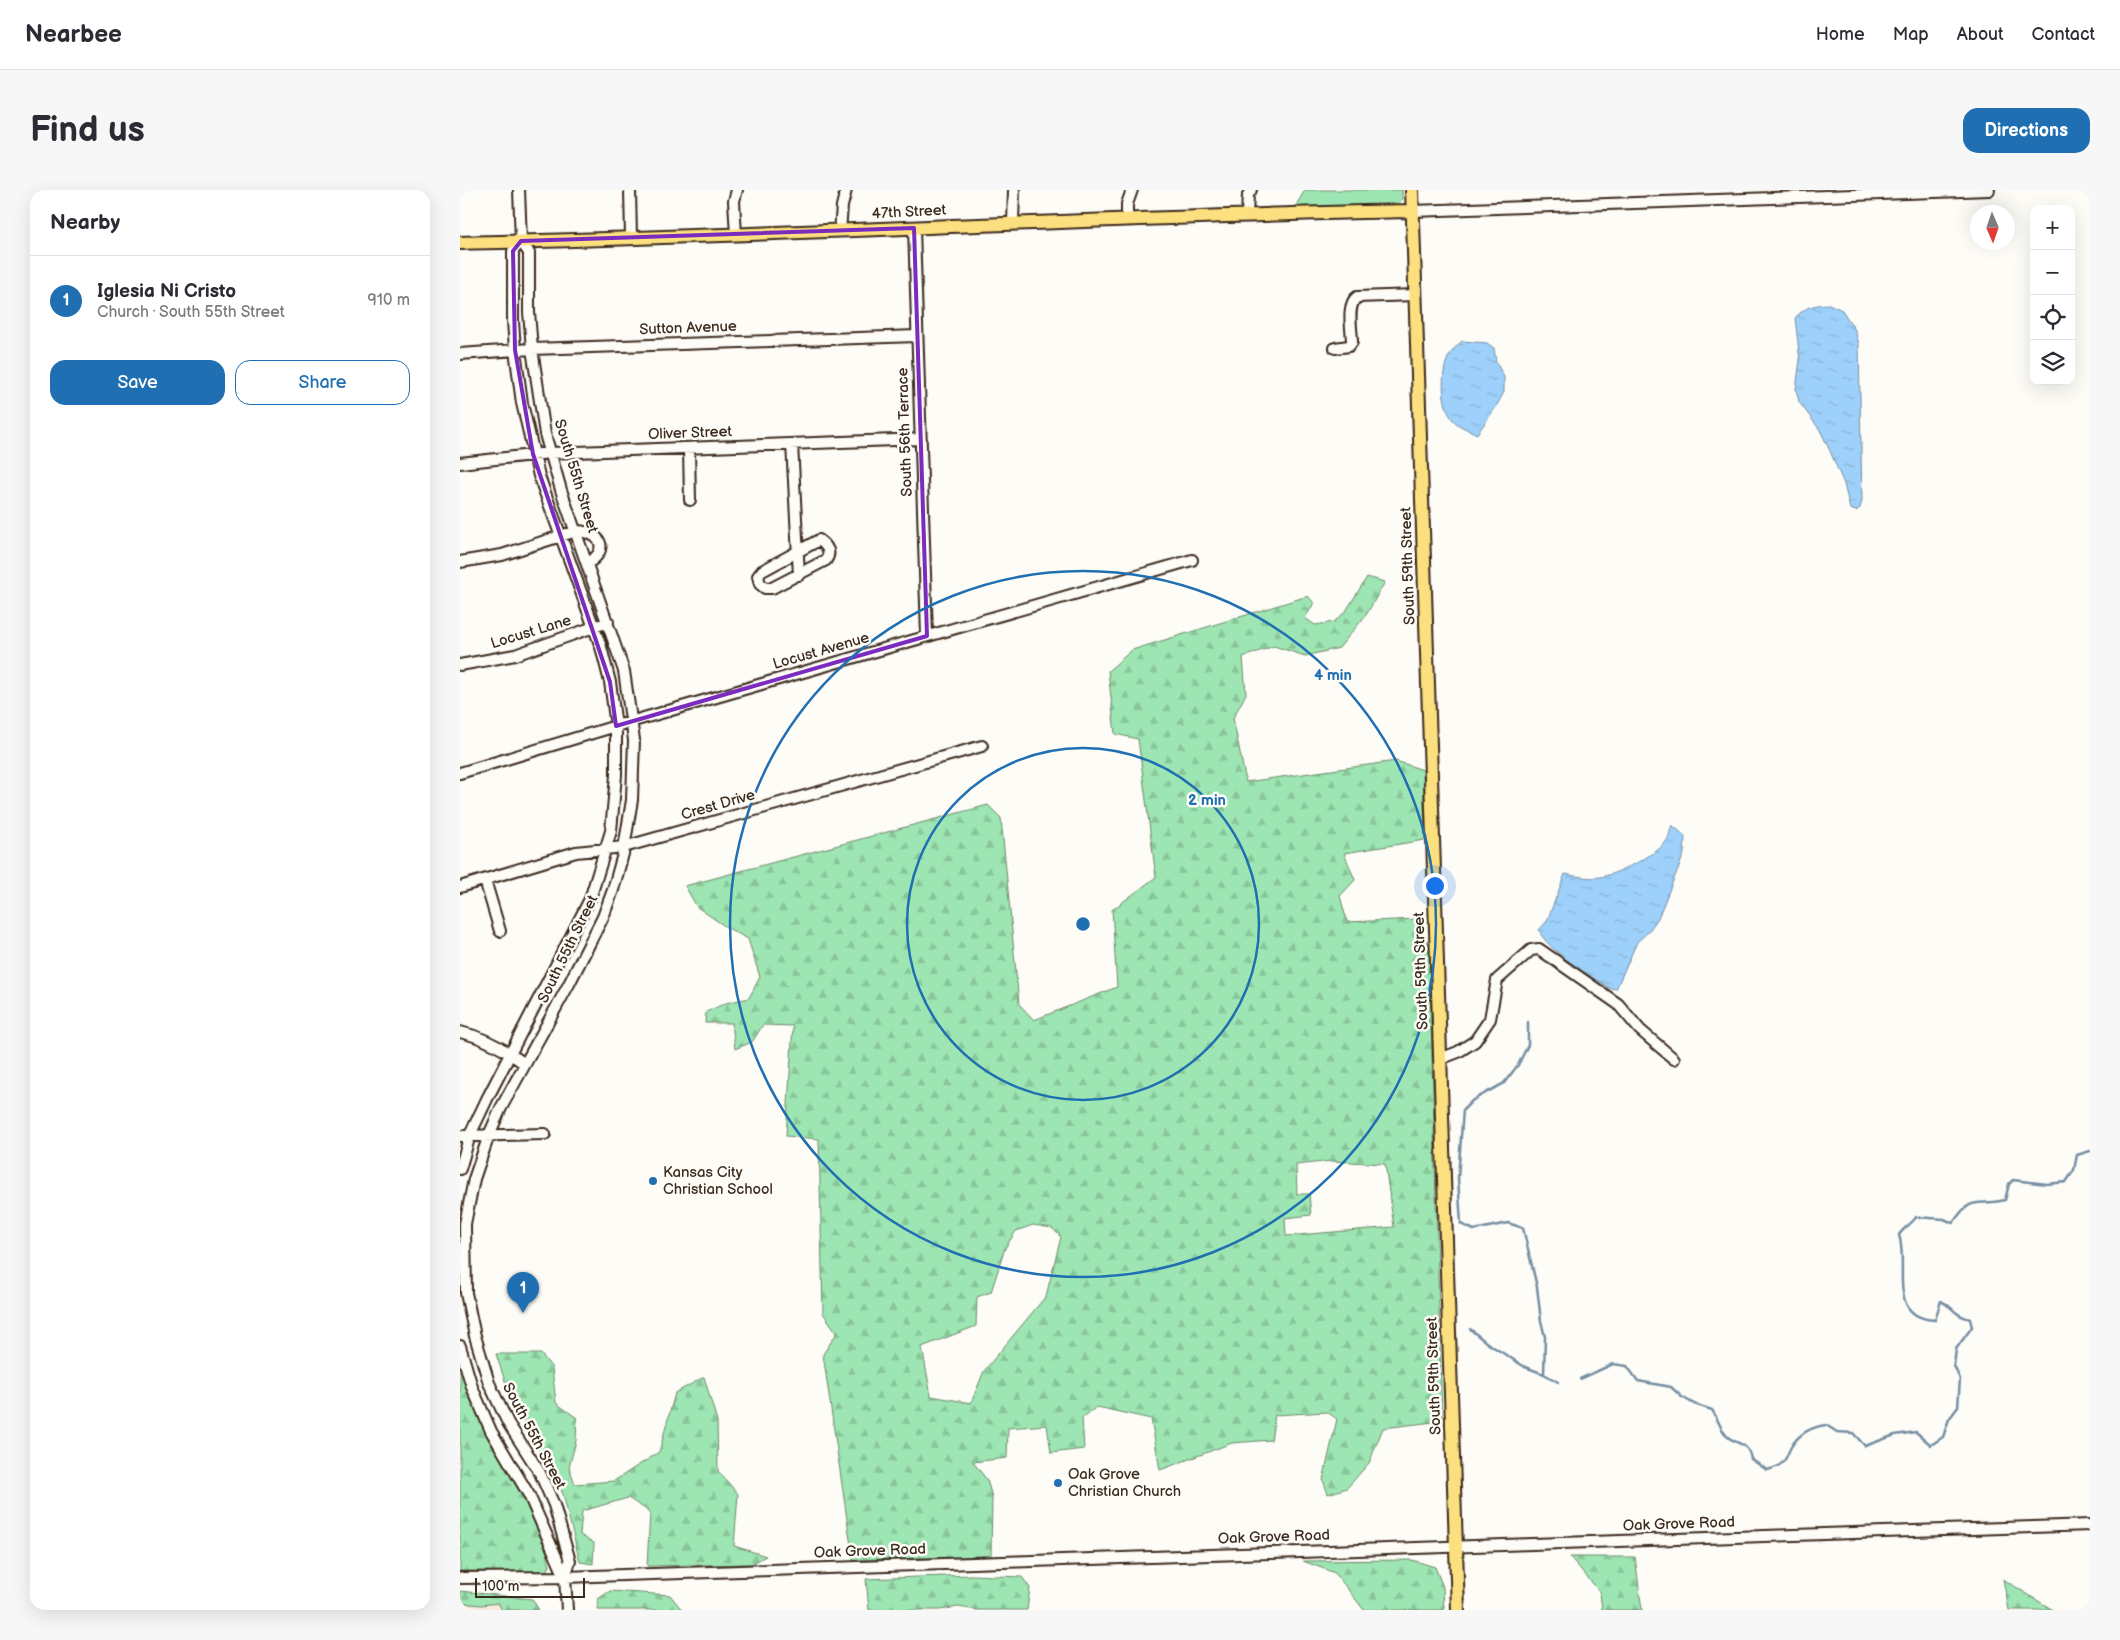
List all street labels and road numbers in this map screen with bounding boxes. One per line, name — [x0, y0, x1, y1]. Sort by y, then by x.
street label: 47th Street — [871, 201, 947, 223]
street label: Sutton Avenue — [639, 317, 737, 339]
street label: South 56th Terrace — [893, 367, 917, 497]
street label: South 55th Street — [550, 417, 602, 535]
street label: Oliver Street — [648, 422, 733, 444]
street label: South 59th Street — [1396, 506, 1420, 625]
street label: Locust Lane — [488, 611, 574, 653]
street label: Locust Avenue — [771, 628, 872, 674]
street label: Crest Drive — [679, 785, 757, 825]
street label: South 55th Street — [534, 892, 603, 1006]
street label: South 59th Street — [1409, 911, 1433, 1030]
street label: South 59th Street — [1422, 1316, 1446, 1435]
street label: South 55th Street — [498, 1380, 570, 1493]
street label: Oak Grove Road — [1623, 1513, 1735, 1535]
street label: Oak Grove Road — [1218, 1526, 1330, 1548]
street label: Oak Grove Road — [814, 1540, 926, 1562]

